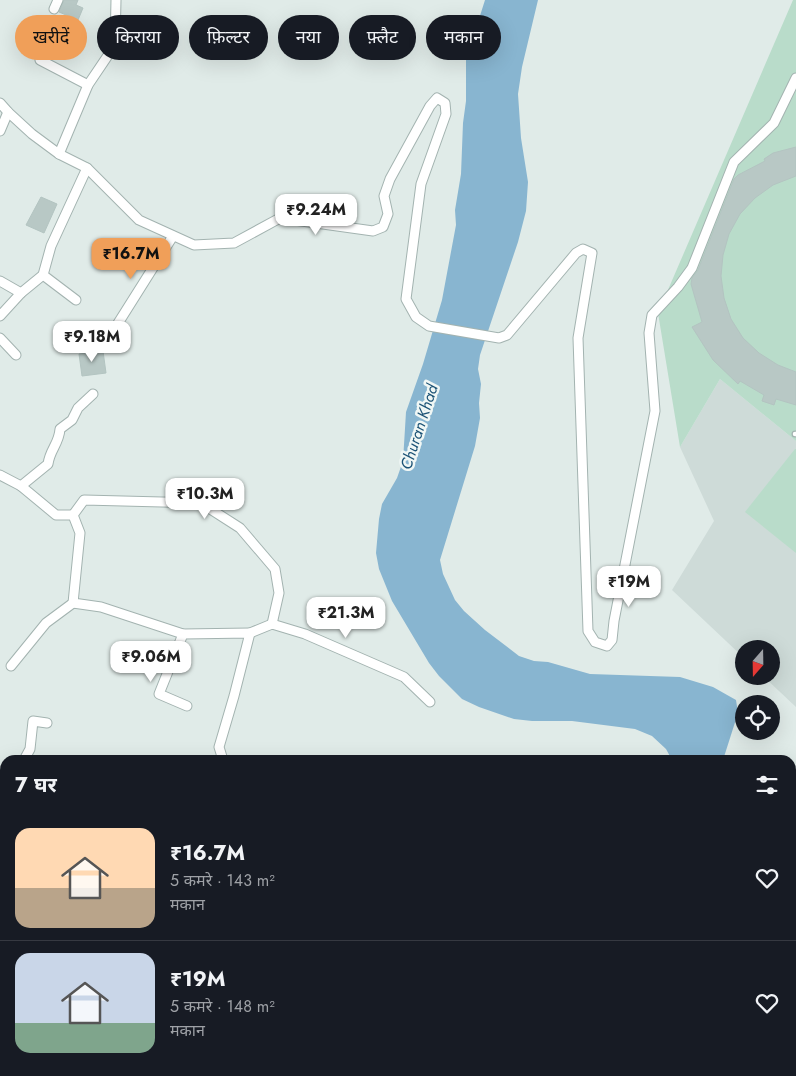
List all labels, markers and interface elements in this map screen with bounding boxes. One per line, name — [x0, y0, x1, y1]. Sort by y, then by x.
chip: खरीदें — [15, 15, 87, 60]
chip: किराया — [97, 15, 179, 60]
chip: फ़िल्टर — [189, 15, 268, 60]
chip: नया — [278, 15, 339, 60]
chip: फ़्लैट — [349, 15, 416, 60]
chip: मकान — [426, 15, 501, 60]
pin: ₹9.24M — [275, 194, 357, 236]
text: ₹9.24M — [286, 198, 346, 221]
pin: ₹16.7M — [90, 238, 172, 280]
text: ₹16.7M — [102, 242, 160, 265]
pin: ₹9.18M — [51, 320, 133, 363]
text: ₹9.18M — [64, 325, 120, 348]
water label: Churan Khad — [394, 380, 444, 473]
pin: ₹10.3M — [164, 478, 246, 520]
text: ₹10.3M — [176, 482, 234, 505]
pin: ₹19M — [599, 566, 659, 608]
text: ₹19M — [608, 570, 650, 593]
pin: ₹21.3M — [305, 596, 387, 639]
text: ₹21.3M — [317, 601, 375, 624]
pin: ₹9.06M — [110, 640, 192, 683]
north arrow — [735, 640, 780, 685]
map controls — [735, 640, 780, 740]
text: ₹9.06M — [121, 645, 181, 668]
button: locate — [735, 695, 780, 740]
text: 7 घर — [15, 770, 57, 800]
icon: filters — [753, 771, 781, 799]
text: ₹16.7M — [170, 838, 245, 868]
icon: home — [55, 848, 115, 908]
icon: heart — [753, 864, 781, 892]
text: 5 कमरे · 143 m² — [170, 869, 275, 892]
text: मकान — [170, 893, 205, 916]
text: ₹19M — [170, 964, 225, 994]
icon: home — [55, 973, 115, 1033]
icon: heart — [753, 989, 781, 1017]
text: 5 कमरे · 148 m² — [170, 995, 275, 1018]
text: मकान — [170, 1019, 205, 1042]

